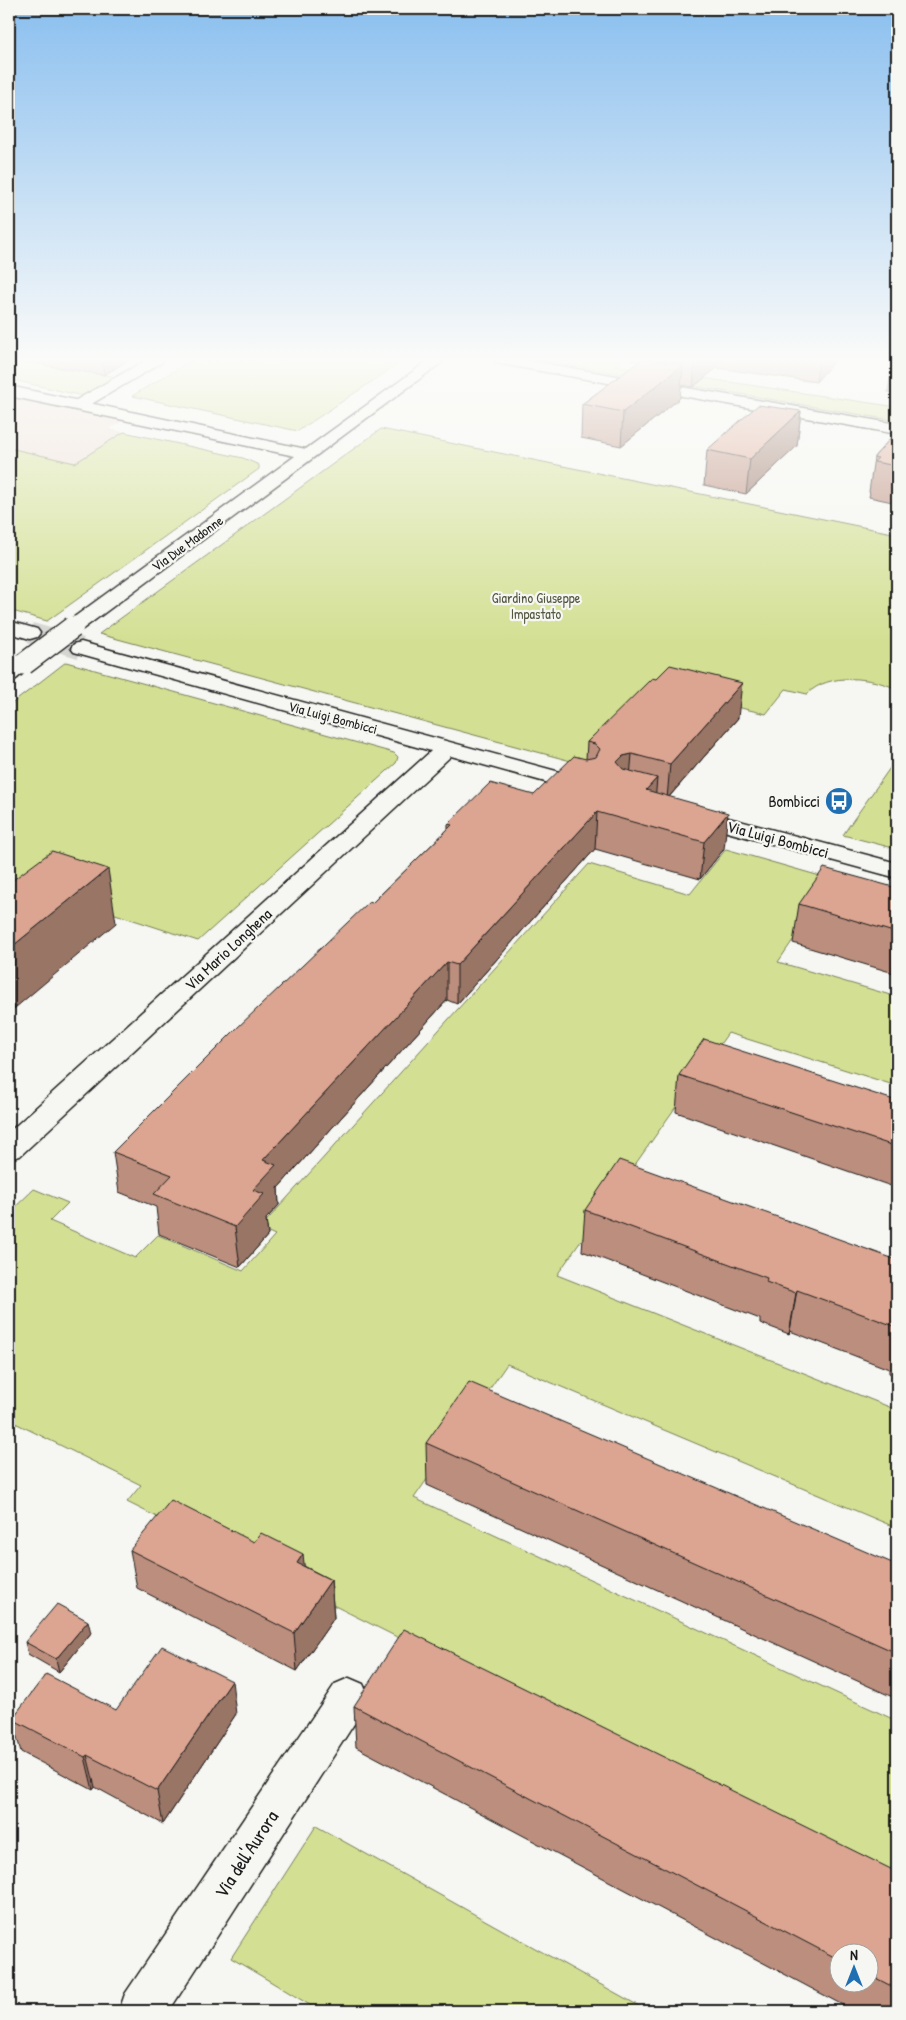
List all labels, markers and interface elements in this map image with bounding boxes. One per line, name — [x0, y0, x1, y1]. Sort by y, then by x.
street label: Via Due Madonne — [147, 510, 227, 575]
park label: Giardino Giuseppe Impastato — [492, 588, 581, 624]
street label: Via Luigi Bombicci — [286, 696, 380, 739]
bus stop icon: Bombicci — [824, 786, 854, 816]
place label: Bombicci — [768, 790, 820, 812]
street label: Via Luigi Bombicci — [725, 815, 831, 863]
street label: Via Mario Longhena — [180, 903, 276, 995]
street label: Via dell'Aurora — [208, 1805, 284, 1903]
north arrow — [828, 1942, 878, 1992]
text: N — [850, 1945, 858, 1964]

